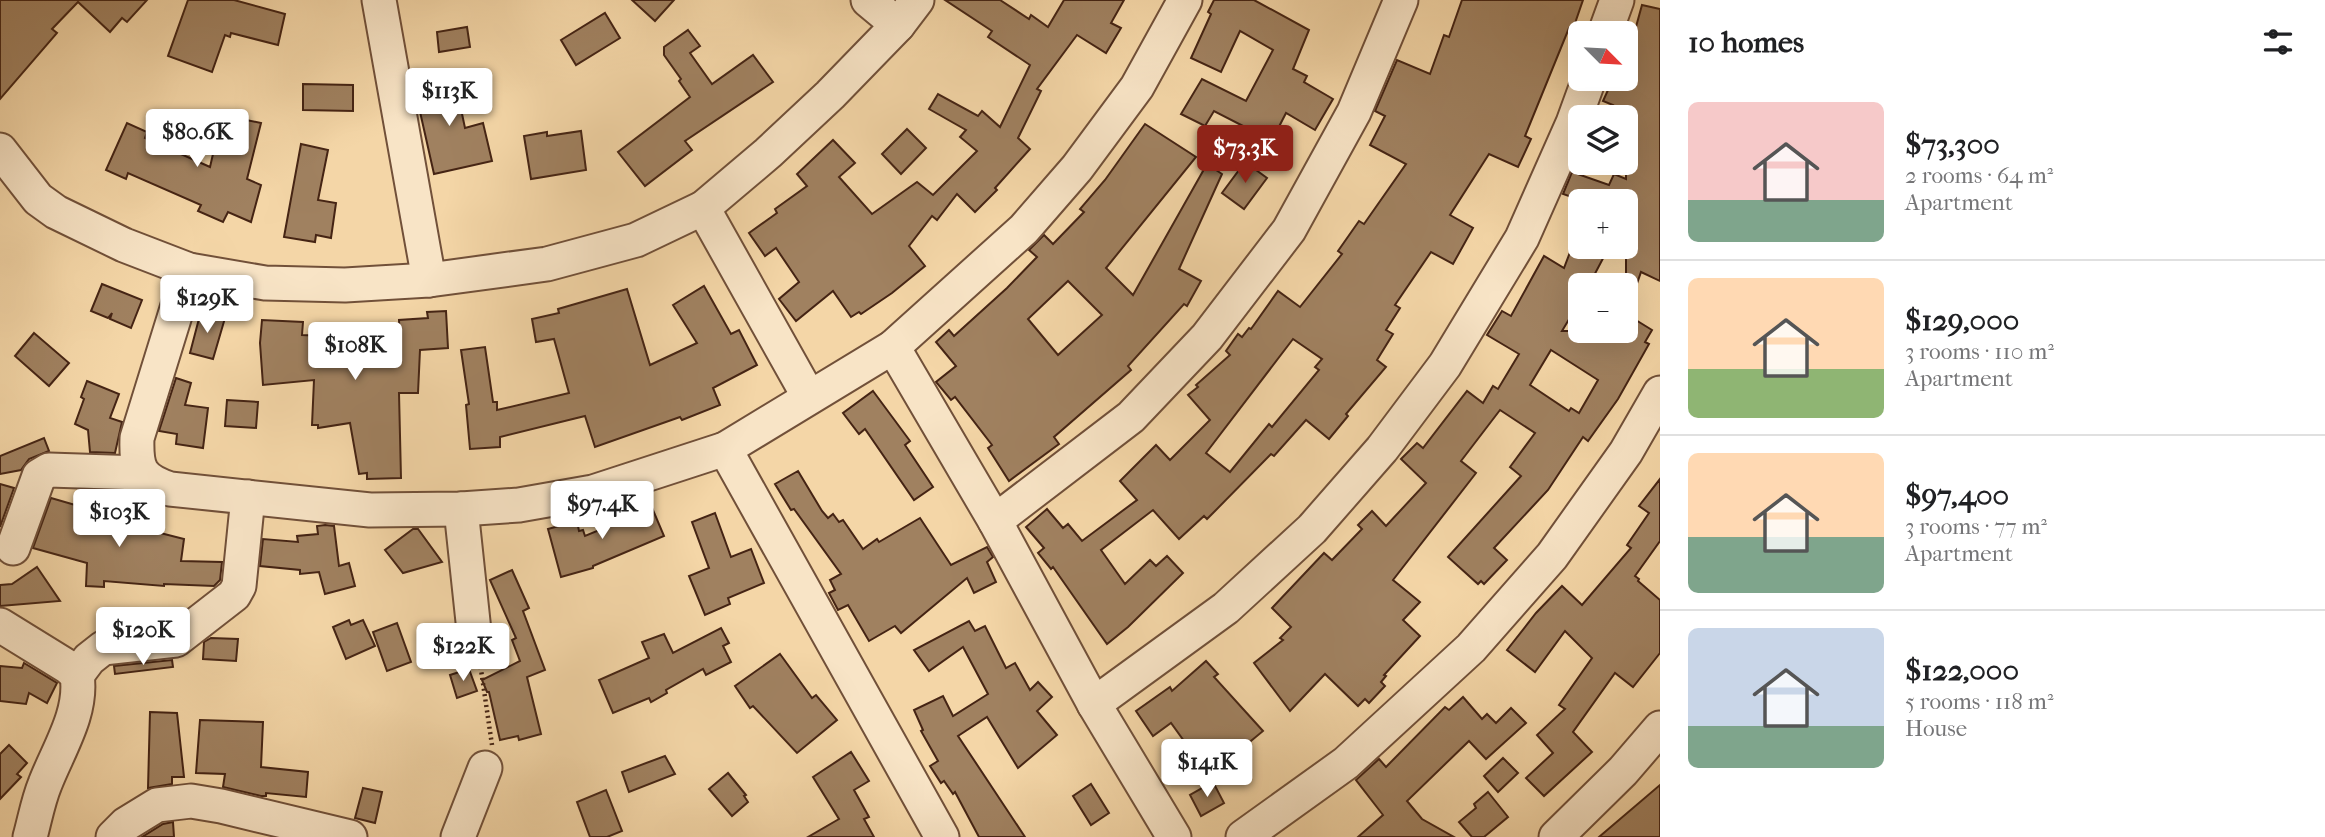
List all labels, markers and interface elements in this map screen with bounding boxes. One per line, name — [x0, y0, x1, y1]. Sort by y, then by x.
north arrow — [1568, 21, 1638, 91]
map controls — [1568, 21, 1638, 343]
icon: filters — [2259, 23, 2297, 61]
text: 10 homes — [1688, 25, 1804, 60]
pin: $113K — [400, 68, 498, 128]
text: $113K — [421, 77, 477, 104]
button: layers — [1568, 105, 1638, 175]
pin: $80.6K — [140, 110, 254, 169]
text: $80.6K — [162, 118, 232, 145]
pin: $73.3K — [1188, 125, 1302, 185]
text: $73,300 — [1905, 127, 2000, 162]
icon: home — [1744, 130, 1828, 214]
text: $73.3K — [1213, 134, 1277, 161]
text: 2 rooms · 64 m² — [1905, 162, 2053, 189]
button: + — [1568, 189, 1638, 259]
text: Apartment — [1905, 189, 2013, 216]
button: − — [1568, 273, 1638, 343]
pin: $129K — [158, 276, 256, 335]
text: $129K — [176, 284, 238, 311]
text: $129,000 — [1905, 303, 2019, 338]
icon: home — [1744, 306, 1828, 390]
pin: $108K — [306, 322, 404, 382]
text: $108K — [324, 331, 386, 358]
text: 3 rooms · 110 m² — [1905, 338, 2054, 365]
text: Apartment — [1905, 365, 2013, 392]
text: $97,400 — [1905, 478, 2009, 513]
icon: home — [1744, 481, 1828, 565]
pin: $97.4K — [545, 482, 659, 541]
pin: $103K — [70, 490, 168, 549]
text: $97.4K — [567, 490, 637, 517]
text: $103K — [89, 498, 149, 525]
text: 3 rooms · 77 m² — [1905, 513, 2047, 540]
text: Apartment — [1905, 540, 2013, 567]
pin: $120K — [94, 608, 192, 667]
text: $120K — [112, 616, 174, 643]
pin: $122K — [414, 624, 512, 683]
text: $122K — [432, 632, 494, 659]
text: $122,000 — [1905, 653, 2019, 688]
icon: home — [1744, 656, 1828, 740]
text: 5 rooms · 118 m² — [1905, 688, 2053, 715]
text: House — [1905, 715, 1967, 742]
pin: $141K — [1158, 740, 1256, 799]
text: $141K — [1177, 748, 1237, 775]

